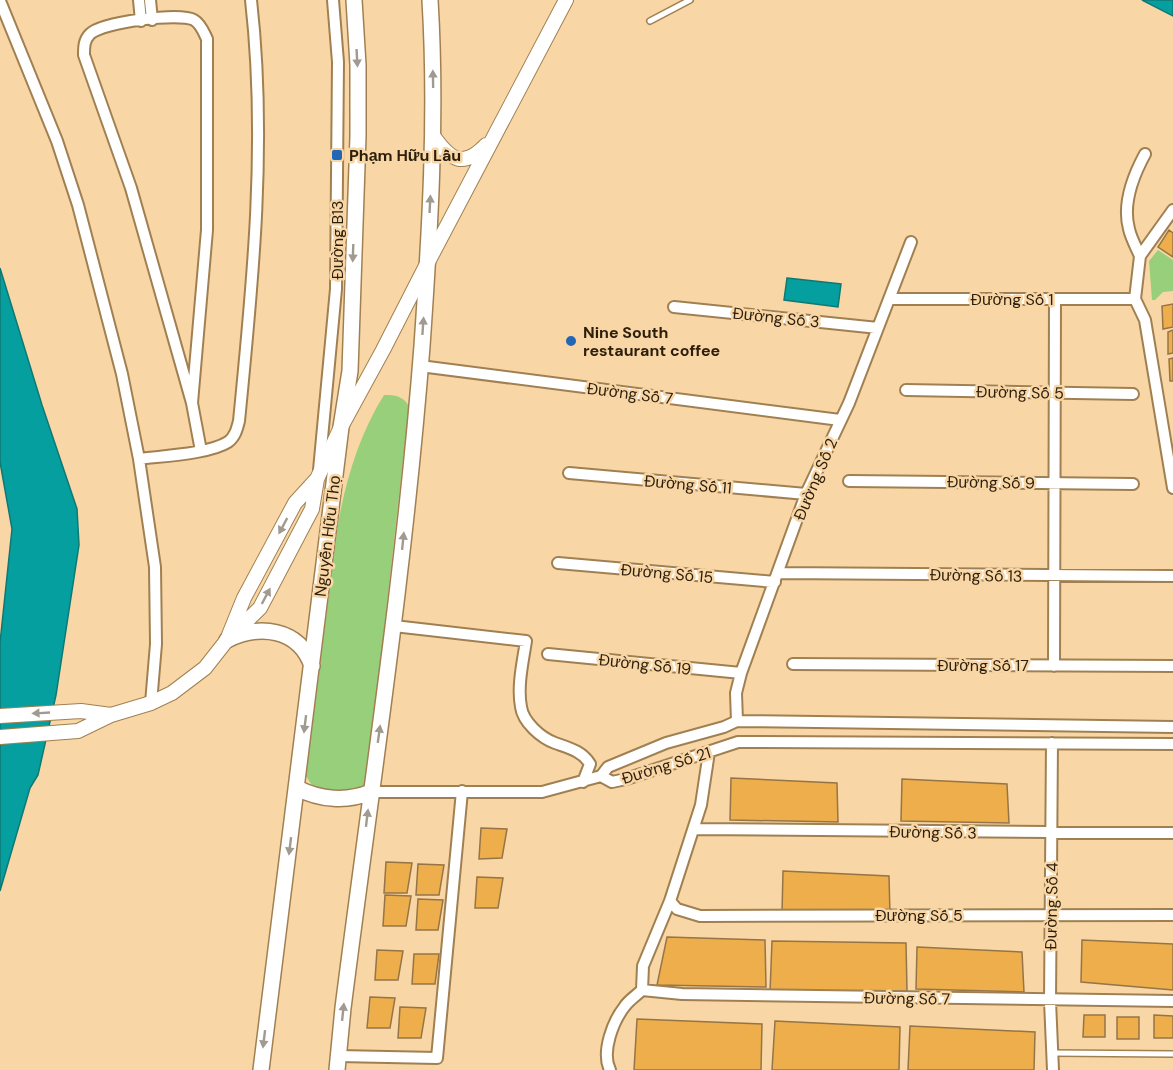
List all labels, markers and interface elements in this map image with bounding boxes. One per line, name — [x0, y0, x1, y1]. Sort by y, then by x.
one-way arrow — [353, 49, 362, 68]
one-way arrow — [428, 69, 438, 88]
place label: Phạm Hữu Lầu — [349, 145, 461, 166]
marker: Phạm Hữu Lầu — [330, 148, 344, 162]
one-way arrow — [426, 194, 435, 213]
street label: Đường B13 — [327, 200, 348, 280]
one-way arrow — [349, 244, 358, 263]
street label: Đường Số 1 — [971, 289, 1053, 310]
street label: Đường Số 3 — [731, 302, 821, 333]
one-way arrow — [418, 316, 428, 335]
place label: Nine South restaurant coffee — [583, 322, 720, 361]
marker: Nine South restaurant coffee — [564, 334, 578, 348]
street label: Đường Số 7 — [586, 378, 674, 409]
street label: Đường Số 5 — [976, 381, 1064, 404]
street label: Đường Số 2 — [789, 435, 842, 523]
street label: Đường Số 11 — [643, 470, 733, 499]
street label: Đường Số 9 — [947, 471, 1035, 494]
street label: Nguyễn Hữu Thọ — [310, 474, 345, 598]
one-way arrow — [278, 517, 288, 534]
one-way arrow — [398, 531, 408, 550]
street label: Đường Số 15 — [620, 559, 714, 588]
street label: Đường Số 13 — [930, 564, 1022, 587]
one-way arrow — [261, 588, 271, 605]
street label: Đường Số 19 — [598, 649, 692, 680]
street label: Đường Số 17 — [937, 655, 1029, 676]
one-way arrow — [31, 708, 50, 718]
one-way arrow — [300, 714, 309, 733]
one-way arrow — [374, 725, 383, 744]
street label: Đường Số 21 — [619, 742, 713, 789]
one-way arrow — [363, 809, 372, 828]
street label: Đường Số 3 — [889, 821, 977, 844]
one-way arrow — [285, 836, 294, 855]
street label: Đường Số 4 — [1040, 862, 1063, 950]
street label: Đường Số 5 — [875, 905, 963, 926]
street label: Đường Số 7 — [864, 987, 950, 1010]
one-way arrow — [338, 1002, 348, 1021]
one-way arrow — [259, 1030, 269, 1049]

